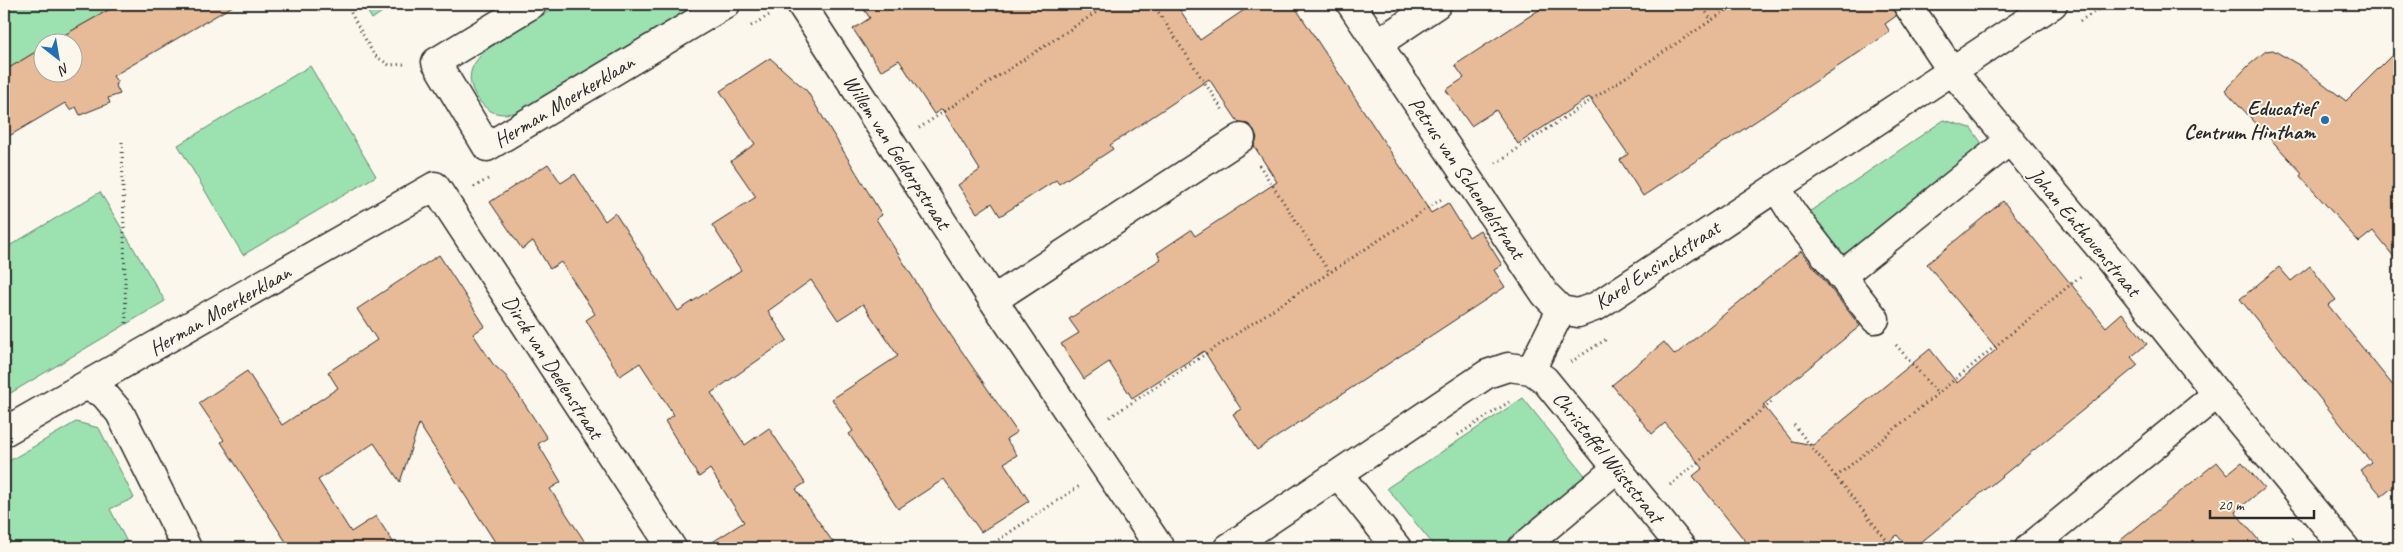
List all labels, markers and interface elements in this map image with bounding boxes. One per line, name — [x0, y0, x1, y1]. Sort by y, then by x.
north arrow — [32, 32, 82, 82]
street label: Herman Moerkerklaan — [489, 48, 640, 153]
text: N — [54, 59, 73, 79]
street label: Willem van Geldorpstraat — [837, 70, 958, 236]
street label: Petrus van Schendelstraat — [1403, 92, 1532, 266]
place label: Educatief Centrum Hintham — [2184, 95, 2320, 145]
marker: Educatief Centrum Hintham — [2319, 114, 2331, 126]
street label: Johan Enthovenstraat — [2023, 161, 2148, 303]
street label: Karel Ensinckstraat — [1589, 214, 1726, 315]
street label: Herman Moerkerklaan — [144, 258, 297, 361]
street label: Dirck van Deelenstraat — [497, 290, 610, 445]
street label: Christoffel Wüststraat — [1547, 386, 1671, 530]
scale bar — [2210, 487, 2314, 519]
text: 20 m — [2218, 496, 2245, 515]

